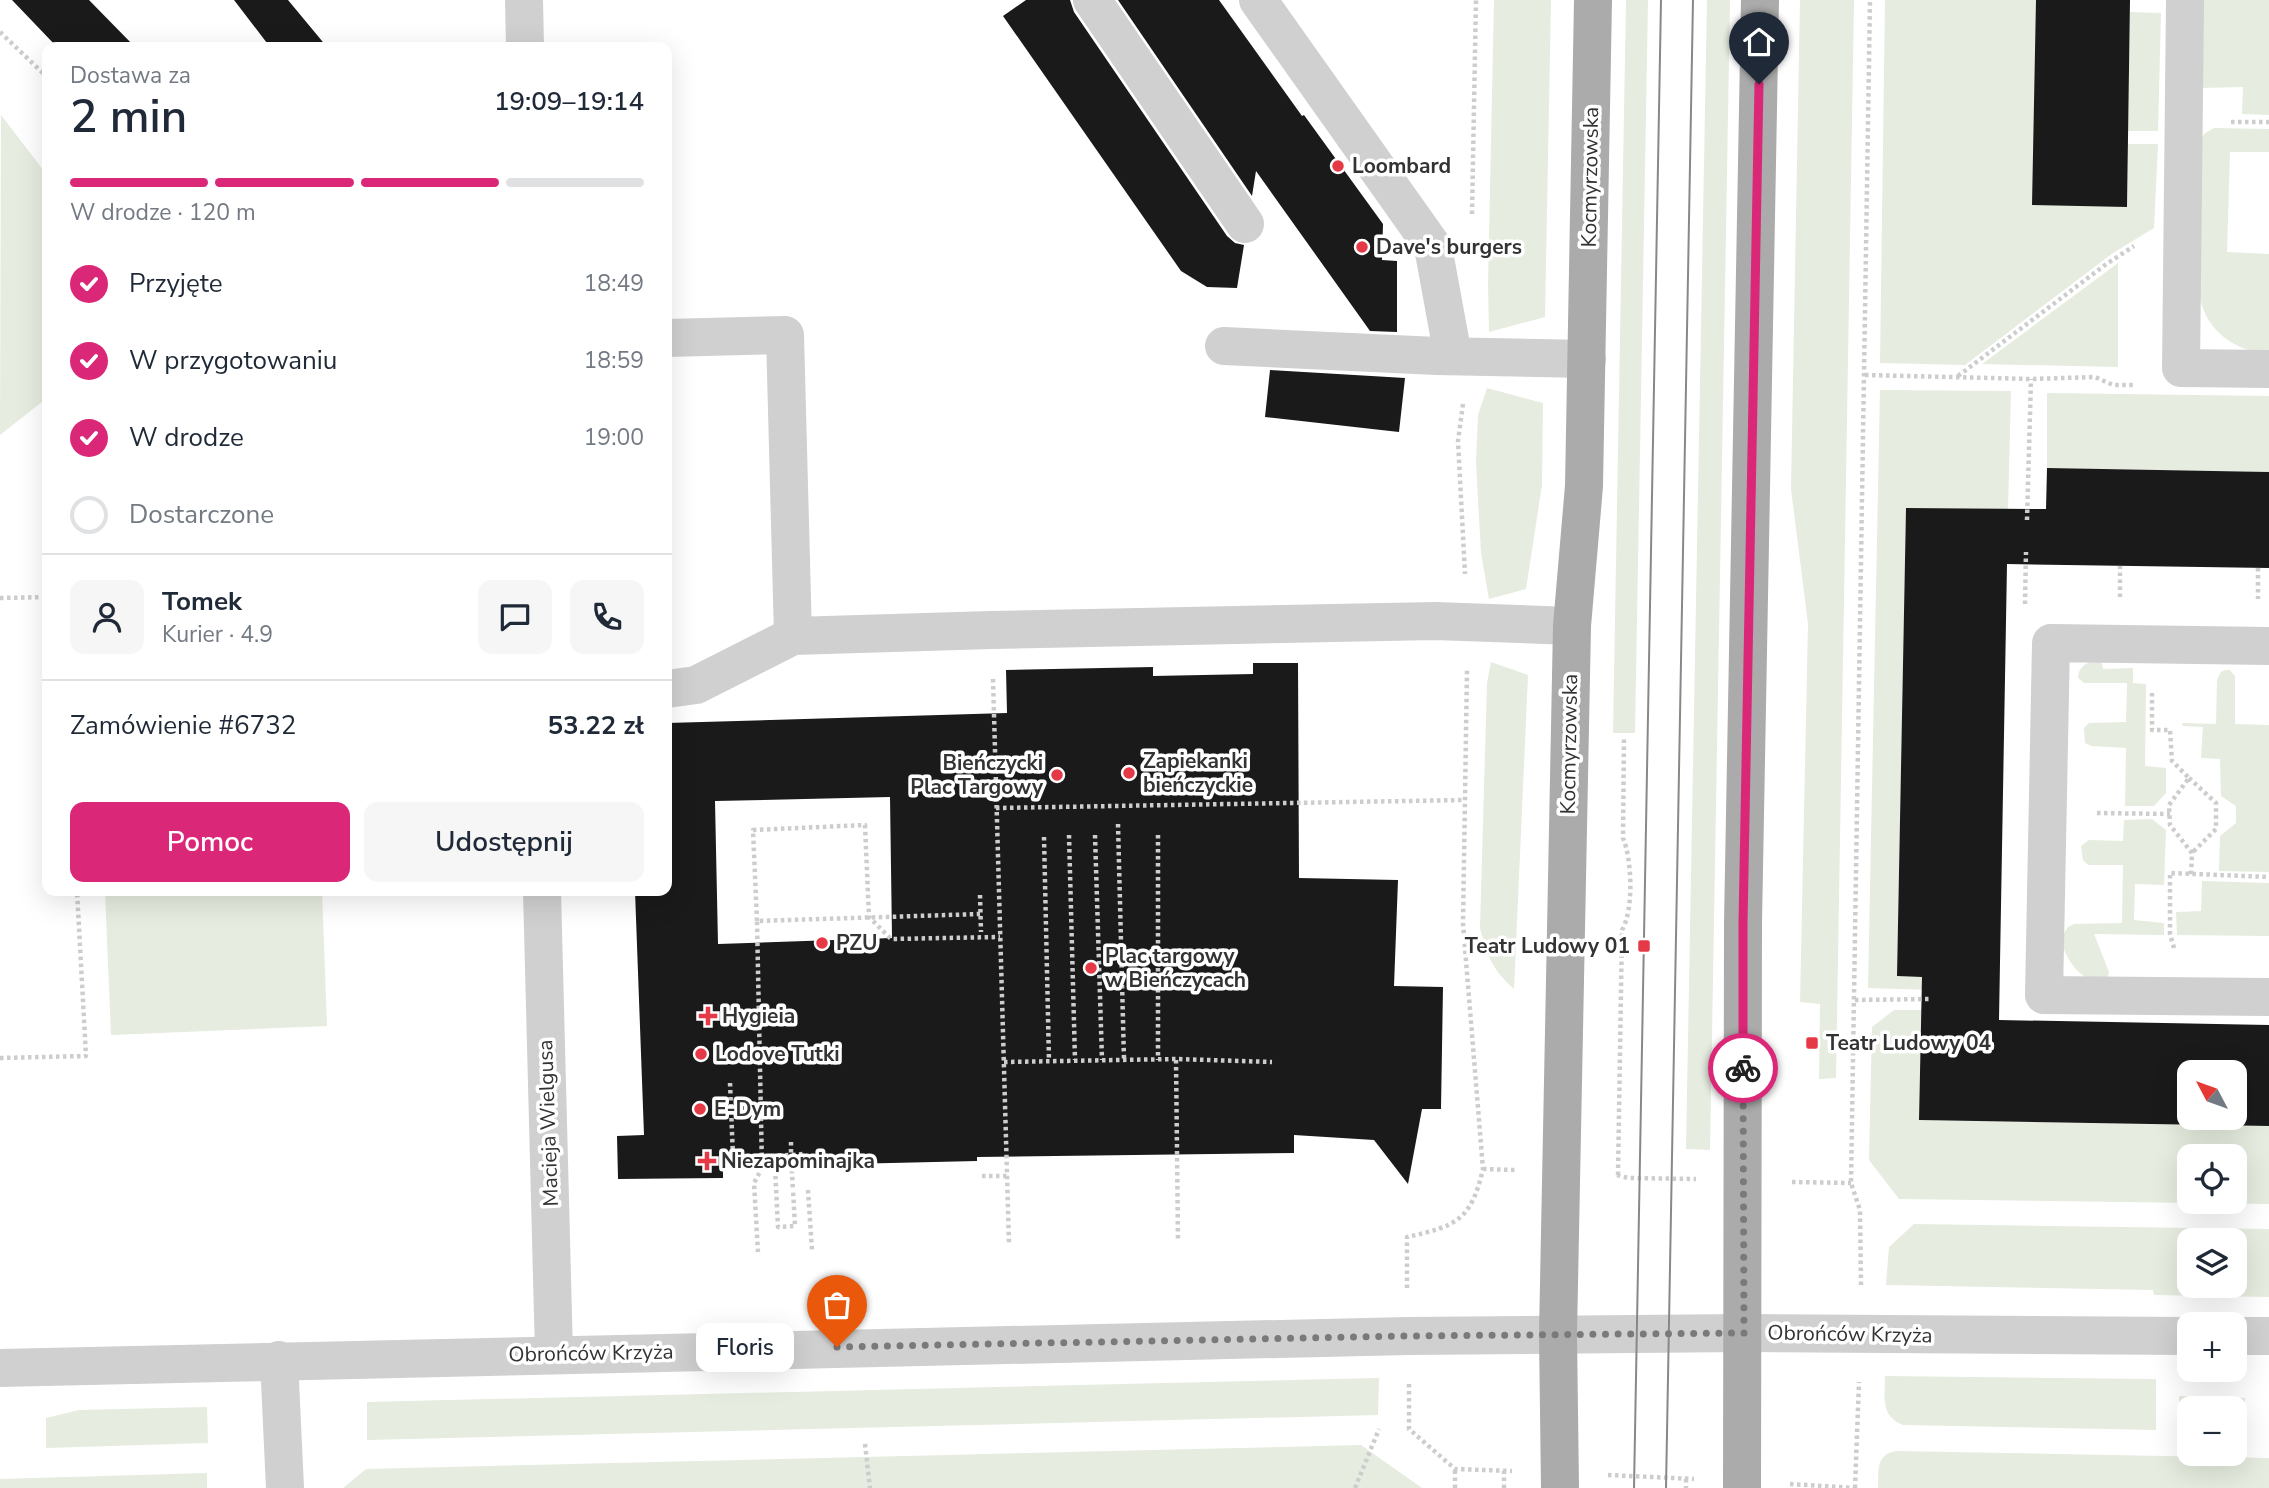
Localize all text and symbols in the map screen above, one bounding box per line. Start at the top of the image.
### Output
pin [1729,12.0,1789,84]
icon: home [1740,23,1778,61]
text: Dostawa za [70,60,191,91]
text: 19:09–19:14 [494,84,644,119]
text: 2 min [70,85,187,148]
street label: Kocmyrzowska [1575,106,1605,248]
place label: Loombard [1352,152,1451,180]
marker: Loombard [1330,158,1346,174]
text: W drodze · 120 m [70,197,256,228]
place label: Dave's burgers [1376,233,1522,261]
marker: Dave's burgers [1354,239,1370,255]
icon: check [70,265,108,303]
text: Przyjęte [129,266,223,301]
text: 18:49 [584,268,644,299]
icon: check [70,342,108,380]
text: W przygotowaniu [129,343,337,378]
text: 18:59 [584,345,644,376]
icon: check [70,419,108,457]
text: W drodze [129,420,244,455]
text: 19:00 [584,422,644,453]
text: Dostarczone [129,497,274,532]
button: person [70,580,144,654]
button: chat [478,580,552,654]
button: phone [570,580,644,654]
text: Tomek [162,584,242,619]
text: Kurier · 4.9 [162,619,273,650]
street label: Kocmyrzowska [1554,673,1584,815]
text: Zamówienie #6732 [70,708,296,743]
text: 53.22 zł [548,708,644,743]
place label: Zapiekanki bieńczyckie [1143,747,1253,799]
place label: Bieńczycki Plac Targowy [910,749,1044,801]
marker: Zapiekanki bieńczyckie [1121,765,1137,781]
marker: Bieńczycki Plac Targowy [1049,767,1065,783]
button: Pomoc [70,802,350,882]
button: Udostępnij [364,802,644,882]
place label: PZU [836,929,877,957]
place label: Teatr Ludowy 01 [1465,932,1630,960]
marker: PZU [814,935,830,951]
marker: Teatr Ludowy 01 [1636,938,1652,954]
place label: Plac targowy w Bieńczycach [1105,942,1246,994]
marker: Plac targowy w Bieńczycach [1083,960,1099,976]
place label: Hygieia [722,1002,795,1030]
marker: Hygieia [700,1008,716,1024]
place label: Teatr Ludowy 04 [1826,1029,1992,1057]
courier [1708,1033,1778,1103]
marker: Teatr Ludowy 04 [1804,1035,1820,1051]
street label: Macieja Wielgusa [531,1039,565,1207]
place label: Lodove Tutki [715,1040,840,1068]
marker: Lodove Tutki [693,1046,709,1062]
icon: bike [1724,1049,1762,1087]
north arrow [2177,1060,2247,1130]
map controls [2177,1060,2247,1466]
place label: E-Dym [714,1095,781,1123]
marker: E-Dym [692,1101,708,1117]
button: locate [2177,1144,2247,1214]
place label: Niezapominajka [721,1147,875,1175]
marker: Niezapominajka [699,1153,715,1169]
button: layers [2177,1228,2247,1298]
pin [807,1275,867,1347]
icon: bag [818,1286,856,1324]
button: + [2177,1312,2247,1382]
street label: Obrońców Krzyża [1767,1319,1933,1349]
callout: Floris [697,1322,795,1372]
text: Floris [716,1332,774,1363]
street label: Obrońców Krzyża [508,1338,674,1368]
button: − [2177,1396,2247,1466]

